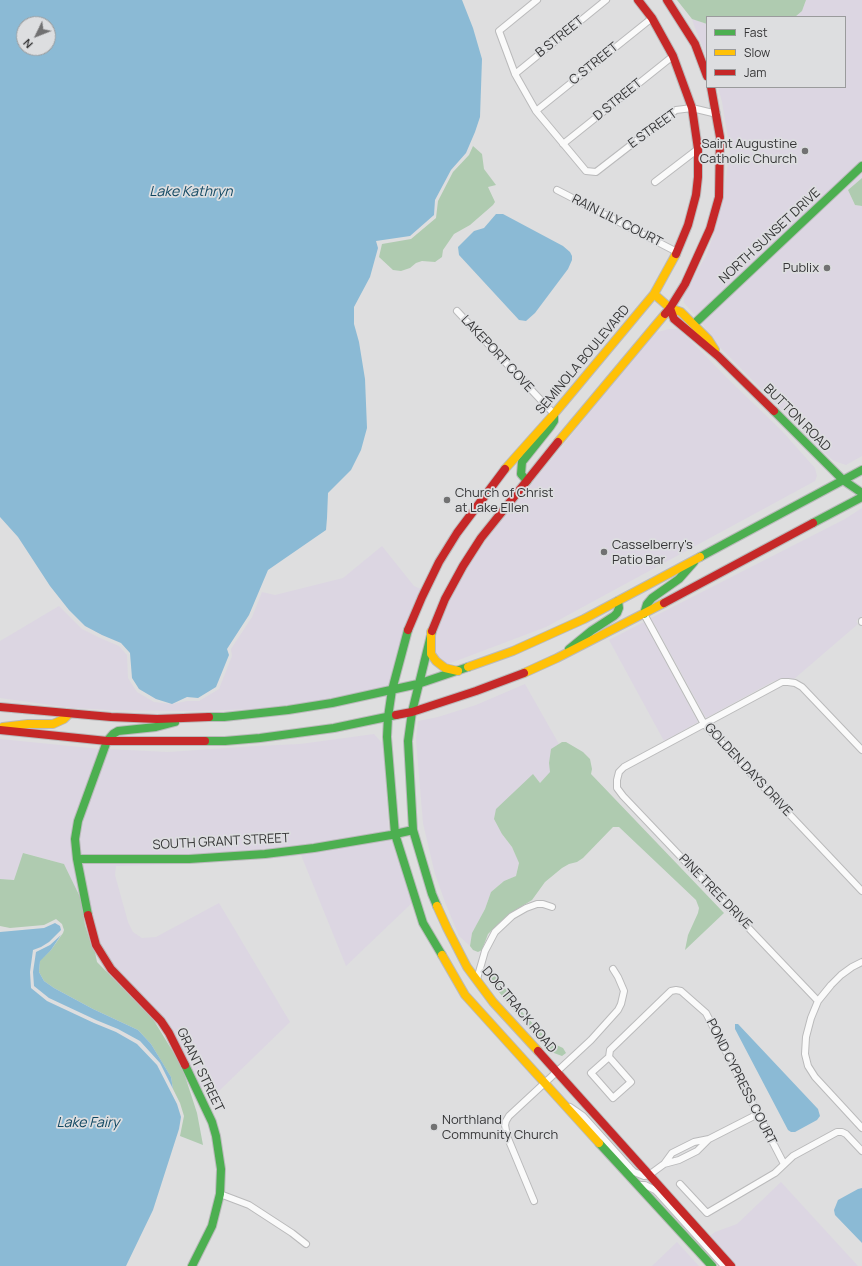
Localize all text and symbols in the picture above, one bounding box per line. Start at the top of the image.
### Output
street label: B STREET [533,13,587,61]
north arrow [16,16,56,56]
legend [706,16,846,88]
text: Fast [744,24,768,41]
text: N [19,36,36,52]
street label: C STREET [566,40,622,88]
text: Slow [744,44,770,61]
text: Jam [744,64,766,81]
street label: D STREET [591,76,645,124]
street label: E STREET [626,106,680,152]
place label: Saint Augustine Catholic Church [700,136,797,167]
marker: Saint Augustine Catholic Church [800,146,810,156]
water label: Lake Kathryn [149,184,233,200]
street label: NORTH SUNSET DRIVE [716,185,824,287]
street label: RAIN LILY COURT [569,191,665,251]
place label: Publix [783,260,819,276]
marker: Publix [822,263,832,273]
street label: SEMINOLA BOULEVARD [533,302,633,418]
street label: LAKEPORT COVE [457,312,537,396]
street label: BUTTON ROAD [760,381,834,455]
place label: Church of Christ at Lake Ellen [455,485,553,516]
marker: Church of Christ at Lake Ellen [442,495,452,505]
place label: Casselberry's Patio Bar [612,537,693,568]
marker: Casselberry's Patio Bar [599,547,609,557]
street label: GOLDEN DAYS DRIVE [701,720,795,820]
street label: SOUTH GRANT STREET [152,831,290,853]
street label: PINE TREE DRIVE [675,851,755,933]
street label: DOG TRACK ROAD [478,964,560,1056]
street label: POND CYPRESS COURT [702,1016,780,1148]
street label: GRANT STREET [173,1026,227,1114]
place label: Northland Community Church [442,1112,558,1143]
water label: Lake Fairy [57,1115,119,1131]
marker: Northland Community Church [429,1122,439,1132]

